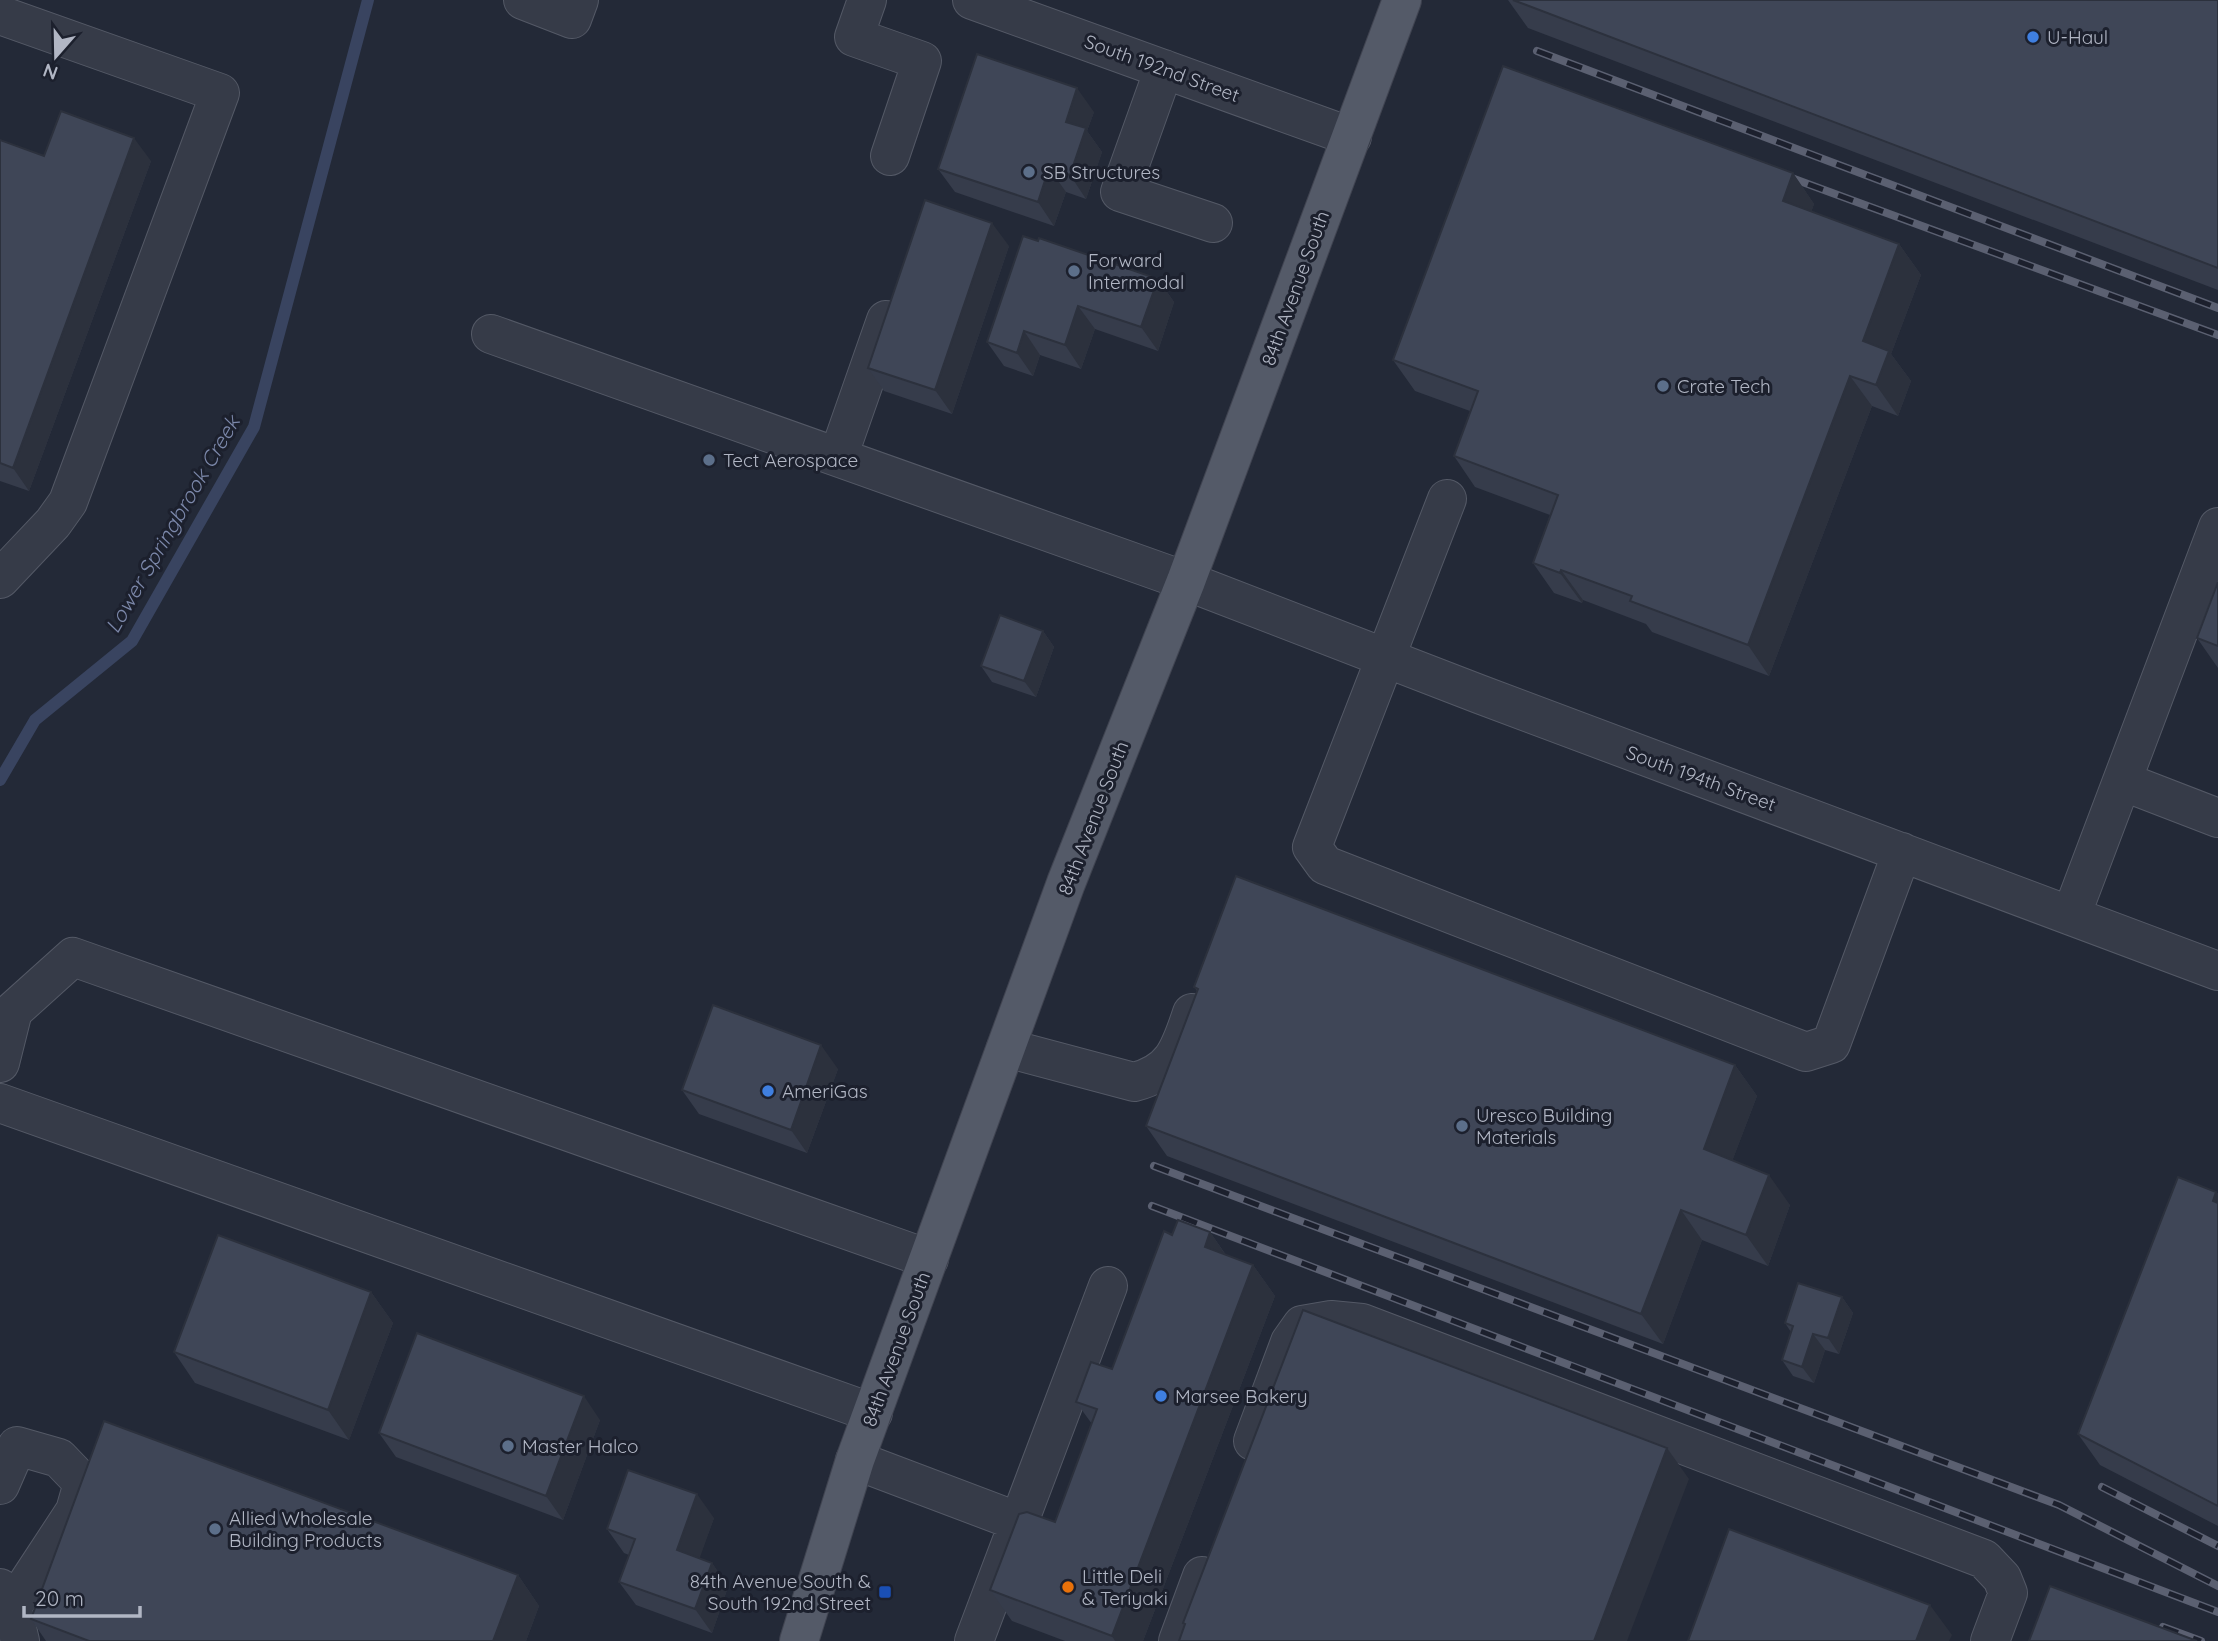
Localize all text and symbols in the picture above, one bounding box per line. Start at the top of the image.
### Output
north arrow [21,21,91,91]
place label: U-Haul [2047,25,2108,49]
street label: South 192nd Street [1081,29,1243,107]
marker: U-Haul [2025,29,2041,45]
text: N [40,58,61,86]
place label: SB Structures [1043,160,1160,184]
marker: SB Structures [1021,164,1037,180]
street label: 84th Avenue South [1256,207,1334,369]
place label: Forward Intermodal [1088,248,1184,294]
marker: Forward Intermodal [1066,263,1082,279]
place label: Crate Tech [1677,374,1771,398]
marker: Crate Tech [1655,378,1671,394]
water label: Lower Springbrook Creek [99,409,246,637]
place label: Tect Aerospace [723,448,858,472]
marker: Tect Aerospace [701,452,717,468]
street label: 84th Avenue South [1053,738,1133,898]
street label: South 194th Street [1623,740,1779,816]
place label: AmeriGas [782,1079,868,1103]
marker: AmeriGas [760,1083,776,1099]
place label: Uresco Building Materials [1476,1103,1612,1149]
marker: Uresco Building Materials [1454,1118,1470,1134]
street label: 84th Avenue South [857,1268,935,1430]
place label: Marsee Bakery [1175,1384,1308,1408]
marker: Marsee Bakery [1153,1388,1169,1404]
place label: Master Halco [522,1434,638,1458]
marker: Master Halco [500,1438,516,1454]
place label: Allied Wholesale Building Products [229,1506,382,1552]
marker: Allied Wholesale Building Products [207,1521,223,1537]
place label: Little Deli & Teriyaki [1082,1564,1168,1610]
place label: 84th Avenue South & South 192nd Street [690,1569,871,1615]
scale bar [24,1574,140,1618]
marker: Little Deli & Teriyaki [1060,1579,1076,1595]
marker: 84th Avenue South & South 192nd Street [877,1584,893,1600]
text: 20 m [35,1585,84,1611]

